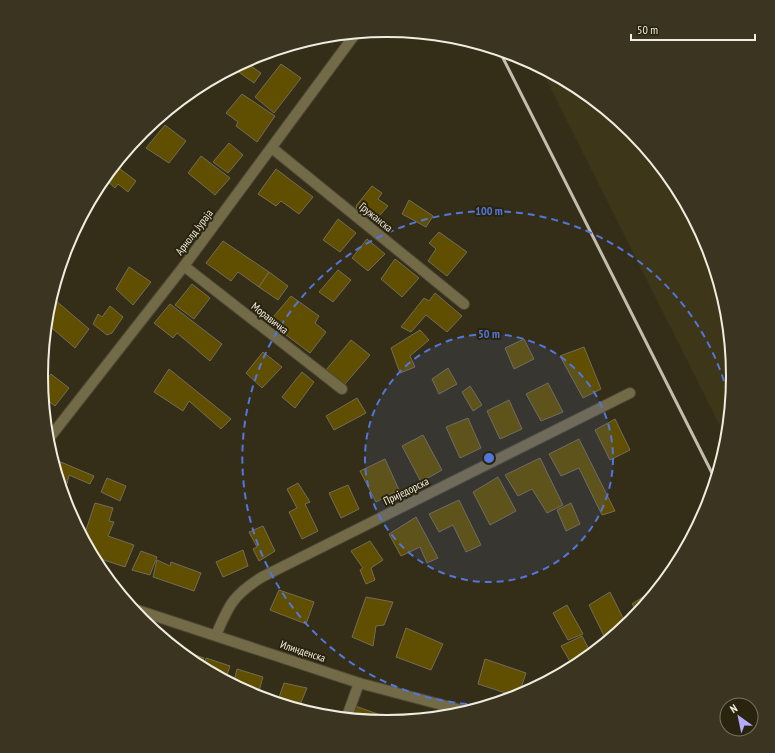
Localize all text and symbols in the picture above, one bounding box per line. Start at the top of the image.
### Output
scale bar [631,16,755,42]
text: 50 m [637,22,658,37]
street label: Гружанска [356,199,396,235]
text: 100 m [475,203,503,218]
street label: Арнолд Јураја [172,206,216,258]
street label: Моравичка [249,299,291,337]
text: 50 m [478,326,500,341]
centre of rings [482,451,496,465]
street label: Приједорска [381,474,431,508]
street label: Илинденска [279,637,327,665]
north arrow [719,697,759,737]
text: N [727,701,740,716]

